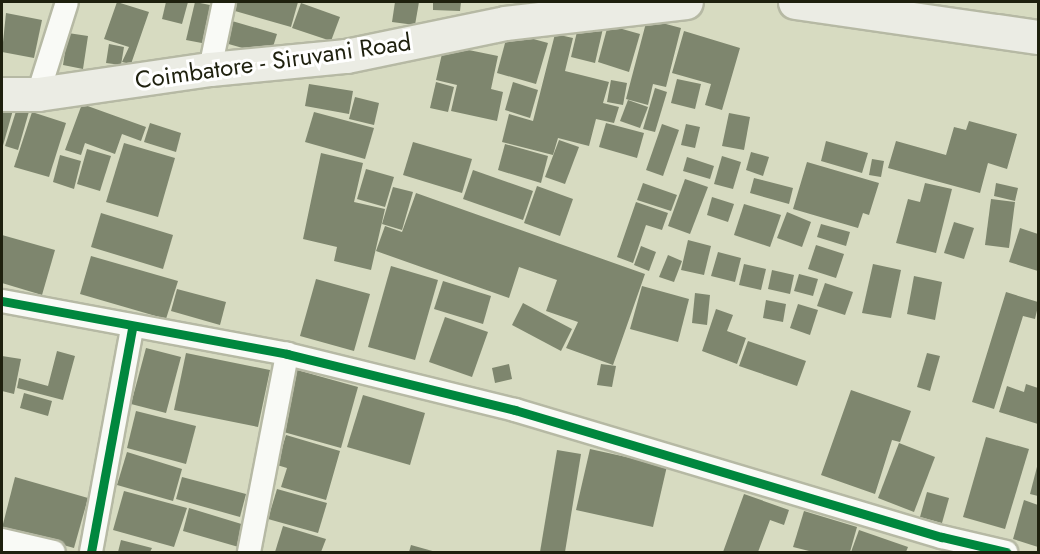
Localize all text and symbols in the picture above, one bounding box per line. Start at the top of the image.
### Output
street label: Coimbatore - Siruvani Road [133,27,413,95]

